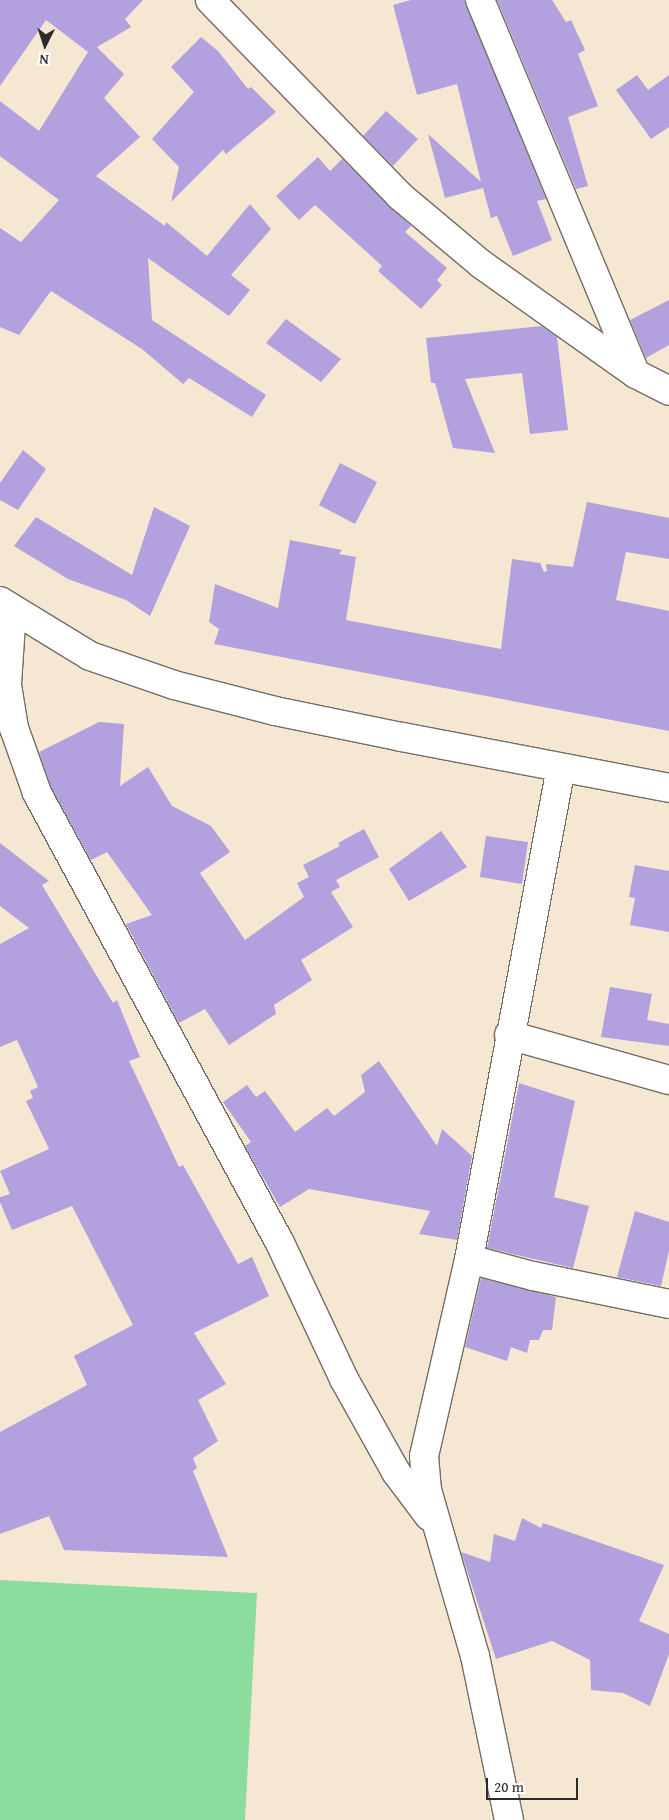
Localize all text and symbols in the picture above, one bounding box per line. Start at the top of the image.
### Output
north arrow [20,20,70,70]
text: N [39,50,49,70]
scale bar [489,1768,582,1800]
text: 20 m [494,1776,524,1797]

